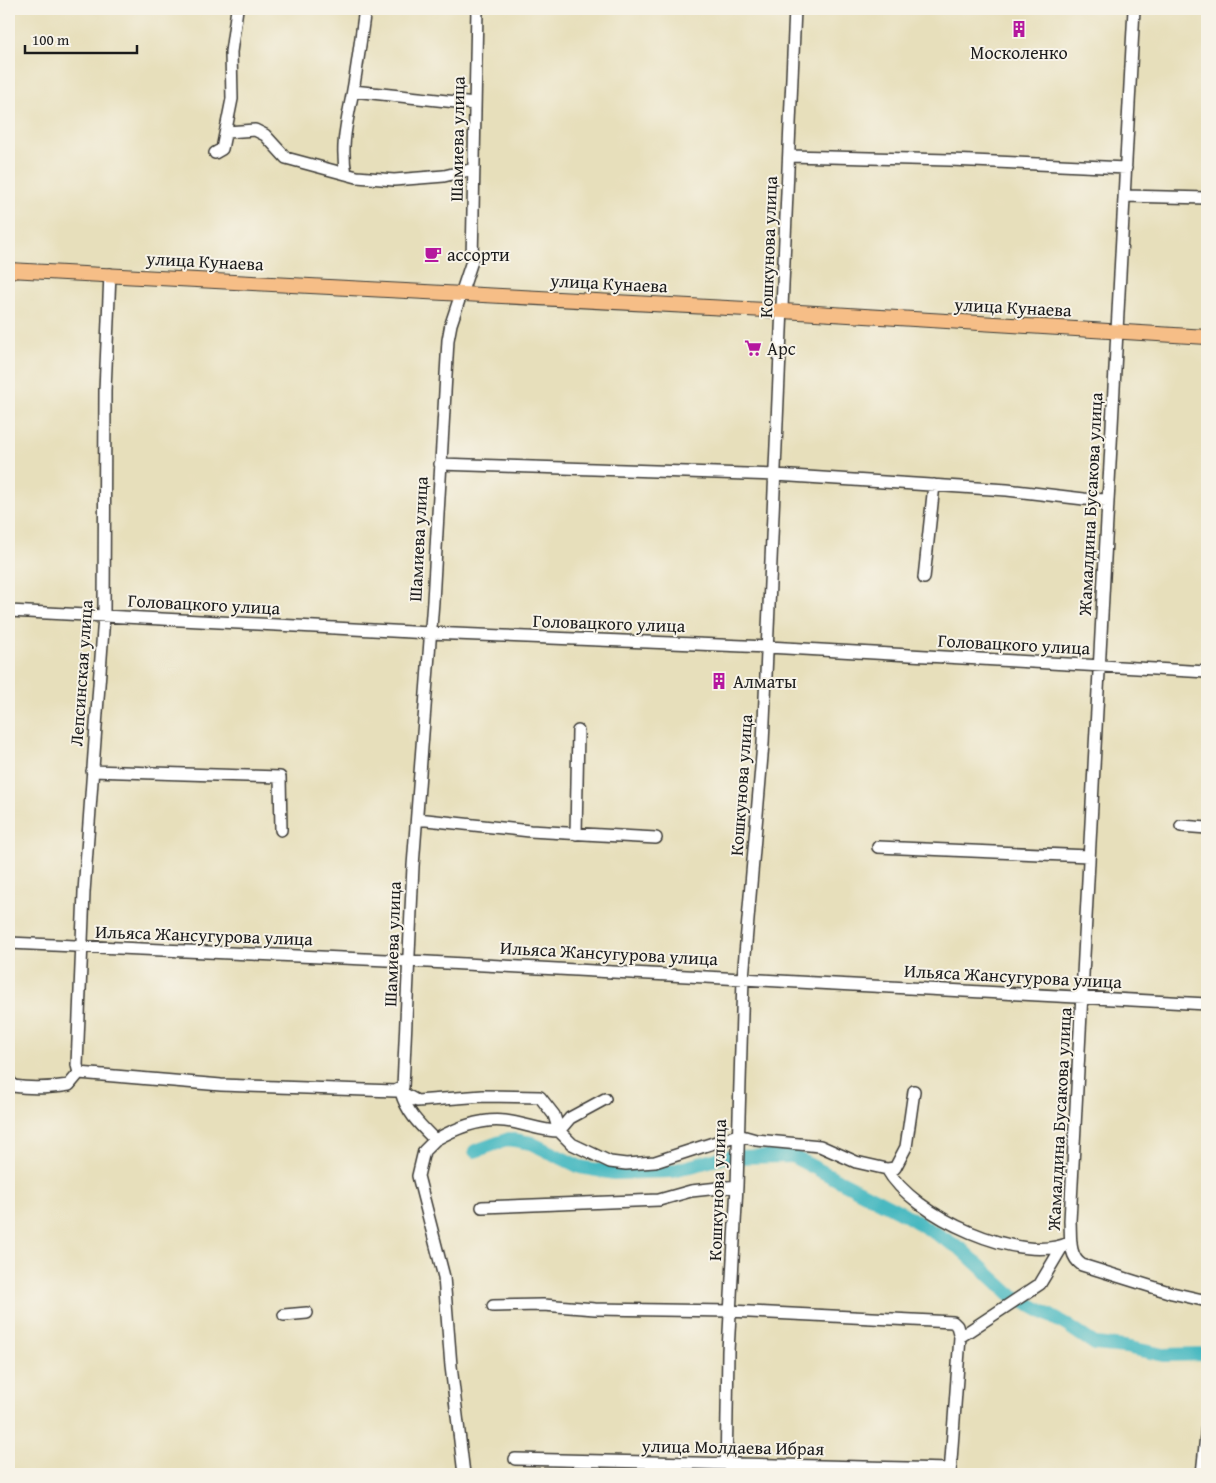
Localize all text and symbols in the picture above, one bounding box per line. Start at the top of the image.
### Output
building icon: Москоленко [1009,19,1029,39]
scale bar [25,22,138,54]
text: 100 m [32,29,70,50]
place label: Москоленко [970,39,1068,66]
street label: Шамиева улица [442,76,472,202]
street label: Кошкунова улица [752,175,784,318]
place label: ассорти [447,241,510,268]
street label: улица Кунаева [145,244,265,278]
cafe icon: ассорти [423,244,443,264]
street label: улица Кунаева [549,266,669,300]
street label: улица Кунаева [953,290,1073,324]
place label: Арс [767,335,796,362]
supermarket icon: Арс [743,338,763,358]
street label: Жамалдина Бусакова улица [1071,391,1109,617]
street label: Шамиева улица [401,475,435,602]
street label: Головацкого улица [127,587,281,621]
street label: Лепсинская улица [62,598,100,747]
street label: Головацкого улица [532,607,686,639]
street label: Головацкого улица [937,627,1091,661]
place label: Алматы [733,668,797,695]
building icon: Алматы [709,671,729,691]
street label: Кошкунова улица [723,713,759,857]
street label: Шамиева улица [376,880,408,1007]
street label: Ильяса Жансугурова улица [95,918,314,952]
street label: Ильяса Жансугурова улица [500,934,719,972]
street label: Ильяса Жансугурова улица [904,957,1123,995]
street label: Жамалдина Бусакова улица [1040,1006,1078,1232]
street label: Кошкунова улица [701,1118,733,1261]
street label: улица Молдаева Ибрая [640,1432,825,1462]

